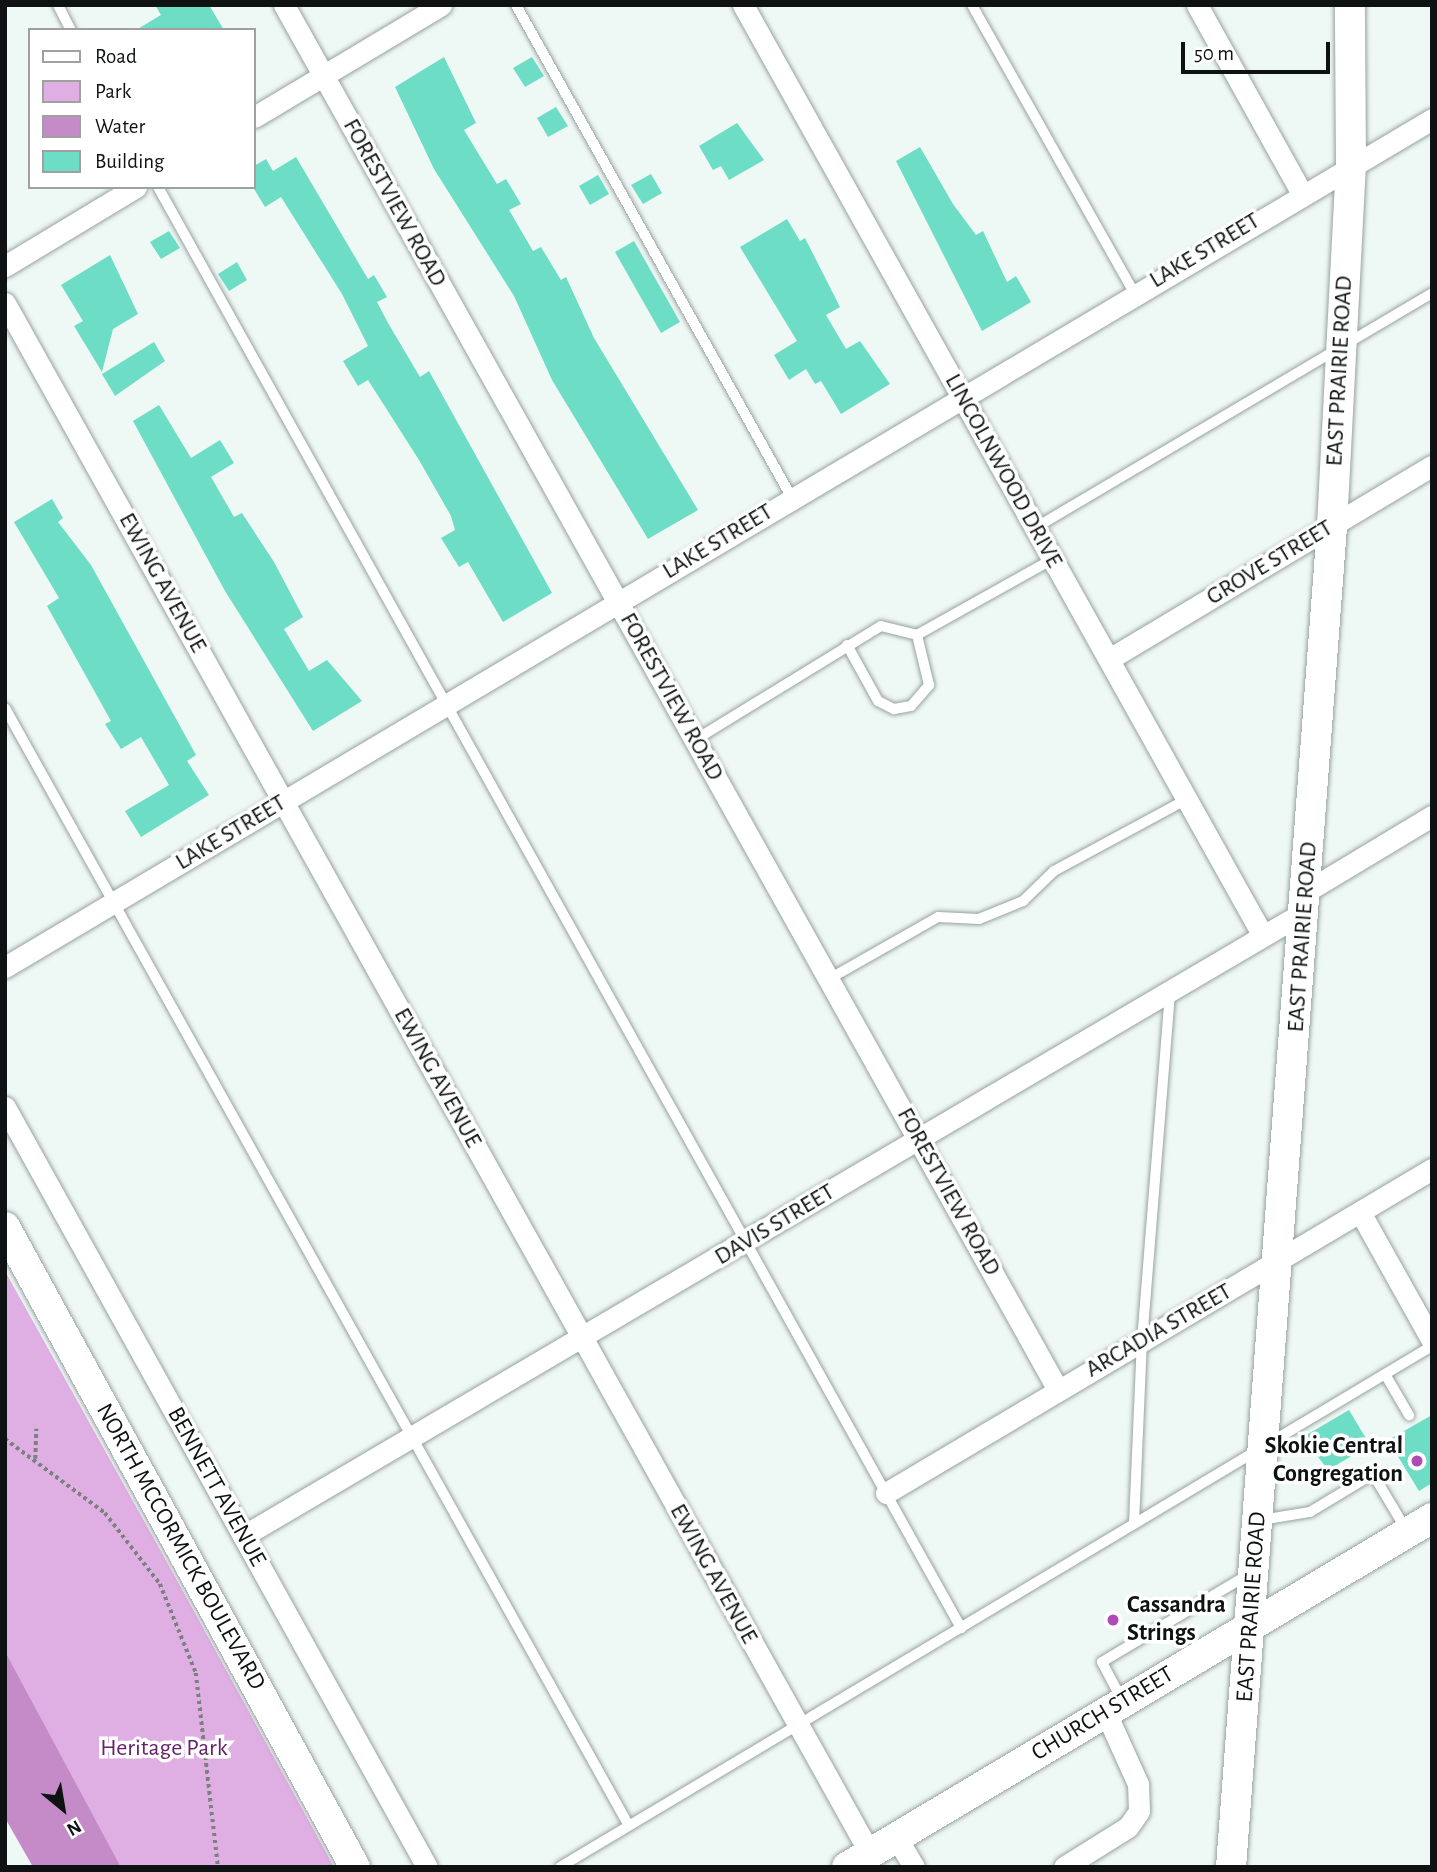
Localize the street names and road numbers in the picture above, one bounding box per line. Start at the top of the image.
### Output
street label: FORESTVIEW ROAD [336,114,452,292]
street label: LAKE STREET [1145,207,1265,295]
street label: EAST PRAIRIE ROAD [1321,275,1359,467]
street label: LINCOLNWOOD DRIVE [938,369,1068,573]
street label: LAKE STREET [658,498,778,586]
street label: EWING AVENUE [112,508,212,658]
street label: GROVE STREET [1202,514,1338,612]
street label: FORESTVIEW ROAD [613,608,729,786]
street label: LAKE STREET [171,789,291,877]
street label: EAST PRAIRIE ROAD [1282,841,1324,1033]
street label: EWING AVENUE [387,1003,487,1153]
street label: FORESTVIEW ROAD [890,1103,1006,1281]
street label: DAVIS STREET [710,1178,840,1272]
street label: ARCADIA STREET [1081,1278,1237,1384]
street label: NORTH MCCORMICK BOULEVARD [89,1399,271,1695]
street label: BENNETT AVENUE [160,1402,272,1572]
street label: EWING AVENUE [663,1499,763,1649]
street label: EAST PRAIRIE ROAD [1231,1511,1273,1703]
street label: CHURCH STREET [1027,1660,1179,1768]

